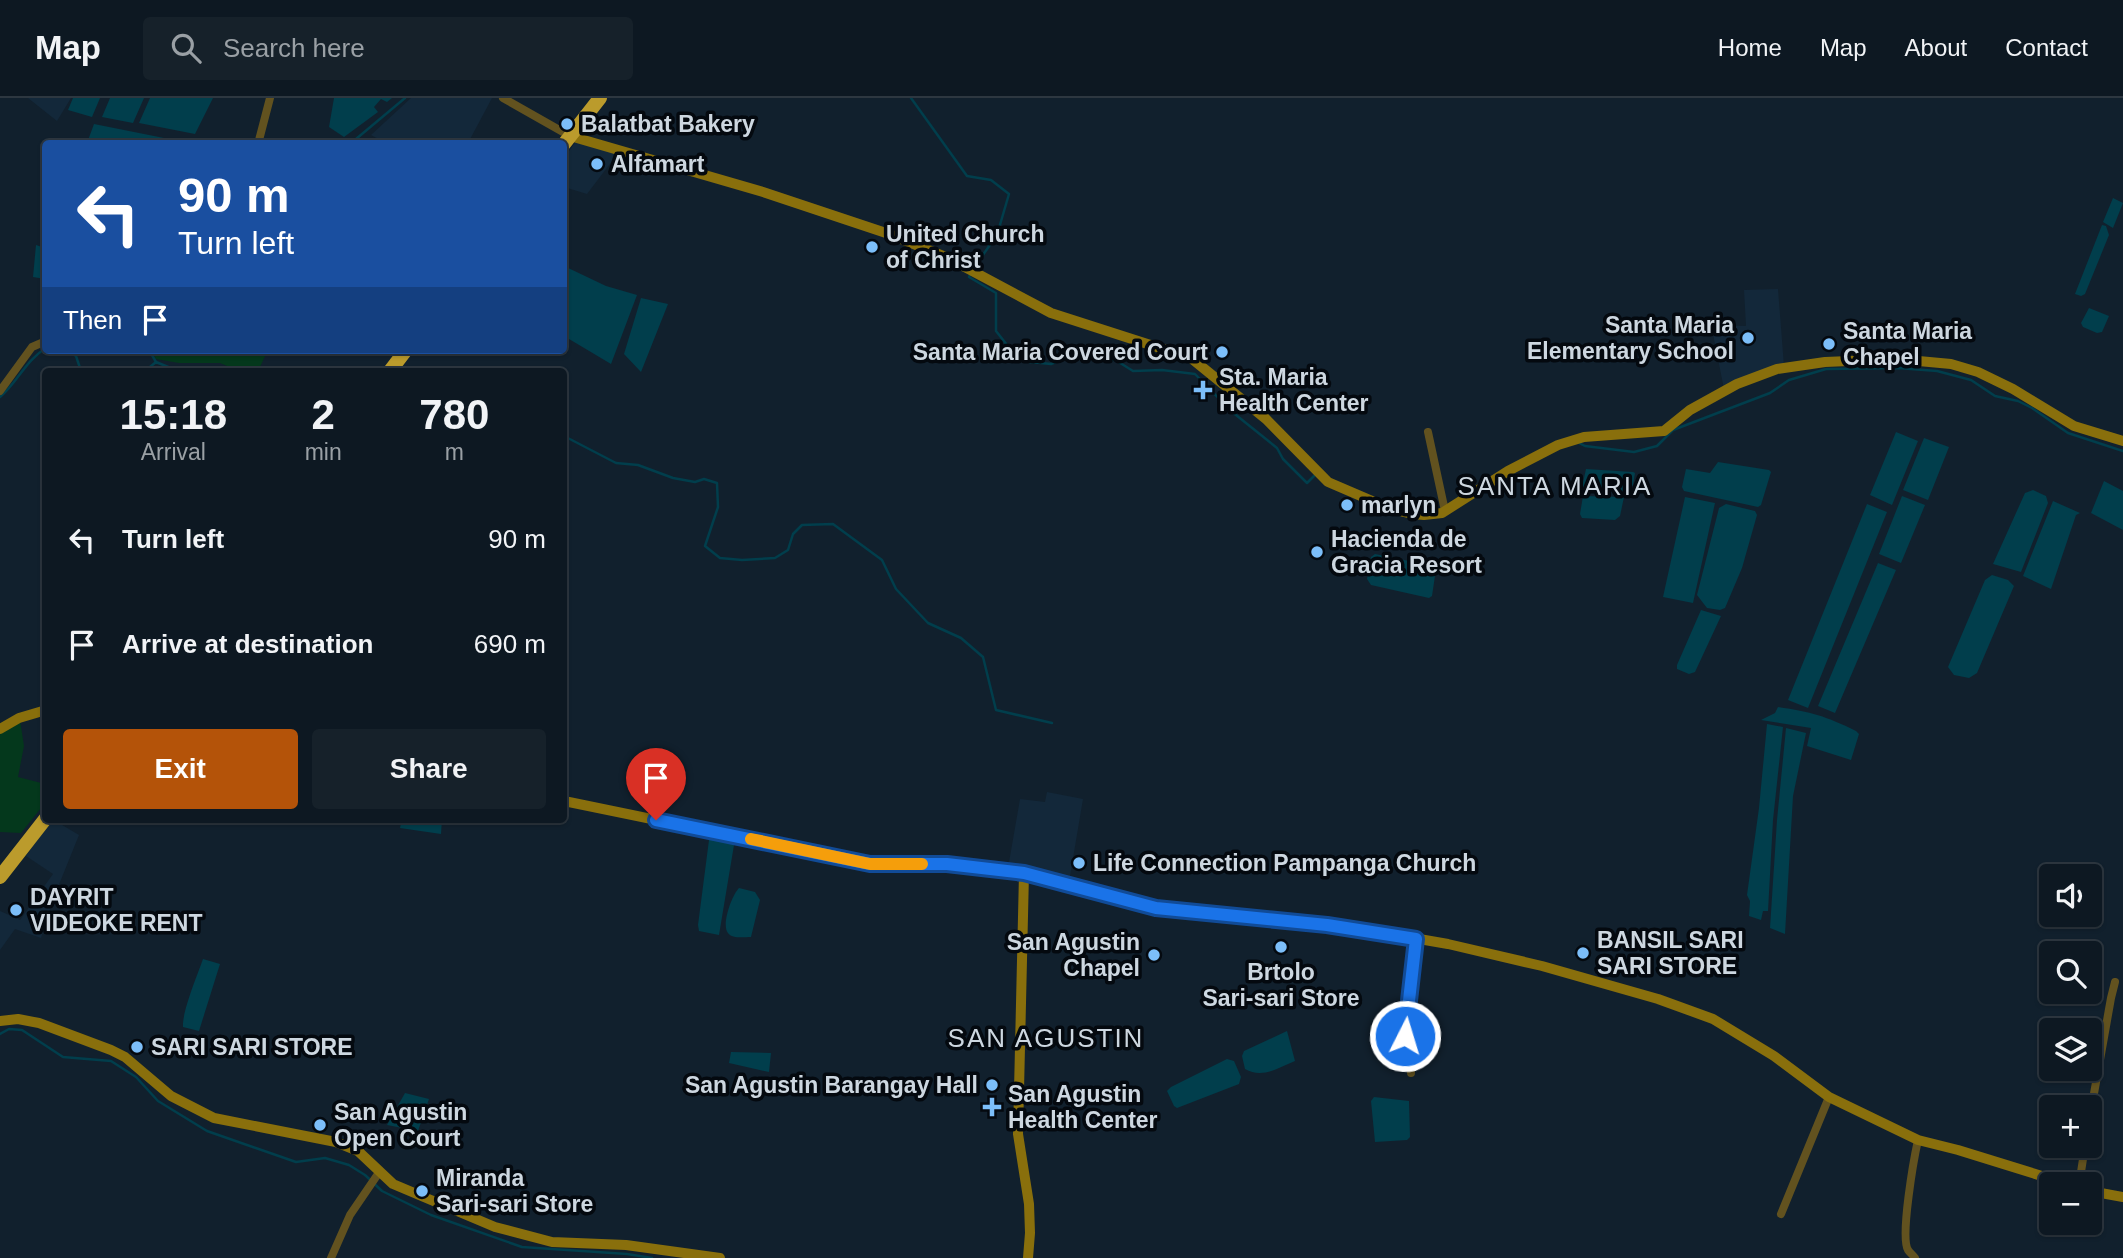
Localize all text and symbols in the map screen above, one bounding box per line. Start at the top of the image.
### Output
search box [143,17,633,80]
text: Map [35,29,101,66]
icon: search [167,29,205,67]
text: Search here [223,33,365,63]
text: Home [1718,34,1782,61]
text: Map [1820,34,1867,61]
text: About [1905,34,1967,61]
text: Contact [2005,34,2088,61]
place label: Balatbat Bakery [581,111,755,137]
marker: Balatbat Bakery [559,116,575,132]
place label: Alfamart [611,151,705,177]
marker: Alfamart [589,156,605,172]
icon: left [63,168,154,259]
text: 90 m [178,168,290,222]
place label: United Church of Christ [886,221,1044,273]
text: Turn left [178,225,294,261]
marker: United Church of Christ [864,239,880,255]
icon: arrive [136,301,174,339]
text: Then [63,305,122,335]
place label: Santa Maria Elementary School [1527,312,1734,364]
place label: Santa Maria Chapel [1843,318,1972,370]
marker: Santa Maria Elementary School [1740,330,1756,346]
marker: Santa Maria Chapel [1821,336,1837,352]
place label: Santa Maria Covered Court [913,339,1208,365]
marker: Santa Maria Covered Court [1214,344,1230,360]
place label: Sta. Maria Health Center [1219,364,1369,416]
marker: Sta. Maria Health Center [1193,380,1213,400]
text: 15:18 [120,391,227,438]
text: 2 [311,391,335,438]
text: 780 [419,391,489,438]
text: Arrival [141,439,206,465]
text: min [305,439,342,465]
text: m [445,439,464,465]
district label: SANTA MARIA [1458,471,1652,501]
place label: marlyn [1361,492,1436,518]
marker: marlyn [1339,497,1355,513]
icon: left [63,521,101,559]
text: Turn left [122,524,224,554]
text: 90 m [488,524,546,554]
place label: Hacienda de Gracia Resort [1331,526,1482,578]
marker: Hacienda de Gracia Resort [1309,544,1325,560]
icon: arrive [63,626,101,664]
text: Arrive at destination [122,629,373,659]
text: 690 m [474,629,546,659]
button: Exit [63,729,298,809]
button: Share [312,729,546,809]
pin [626,748,686,820]
icon: arrive [637,759,675,797]
place label: Life Connection Pampanga Church [1093,850,1476,876]
marker: Life Connection Pampanga Church [1071,855,1087,871]
map controls [2039,864,2102,1235]
button: sound [2039,864,2102,927]
place label: DAYRIT VIDEOKE RENT [30,884,203,936]
marker: DAYRIT VIDEOKE RENT [8,902,24,918]
place label: BANSIL SARI SARI STORE [1597,927,1744,979]
place label: San Agustin Chapel [1007,929,1140,981]
marker: Brtolo Sari-sari Store [1273,939,1289,955]
button: search [2039,941,2102,1004]
marker: BANSIL SARI SARI STORE [1575,945,1591,961]
marker: San Agustin Chapel [1146,947,1162,963]
place label: Brtolo Sari-sari Store [1202,959,1360,1011]
position arrow [1368,999,1442,1073]
button: layers [2039,1018,2102,1081]
district label: SAN AGUSTIN [948,1023,1144,1053]
place label: SARI SARI STORE [151,1034,353,1060]
marker: SARI SARI STORE [129,1039,145,1055]
place label: San Agustin Barangay Hall [685,1072,978,1098]
marker: San Agustin Barangay Hall [984,1077,1000,1093]
place label: San Agustin Health Center [1008,1081,1158,1133]
button: + [2039,1095,2102,1158]
marker: San Agustin Health Center [982,1097,1002,1117]
place label: San Agustin Open Court [334,1099,467,1151]
marker: San Agustin Open Court [312,1117,328,1133]
place label: Miranda Sari-sari Store [436,1165,593,1217]
button: − [2039,1172,2102,1235]
marker: Miranda Sari-sari Store [414,1183,430,1199]

